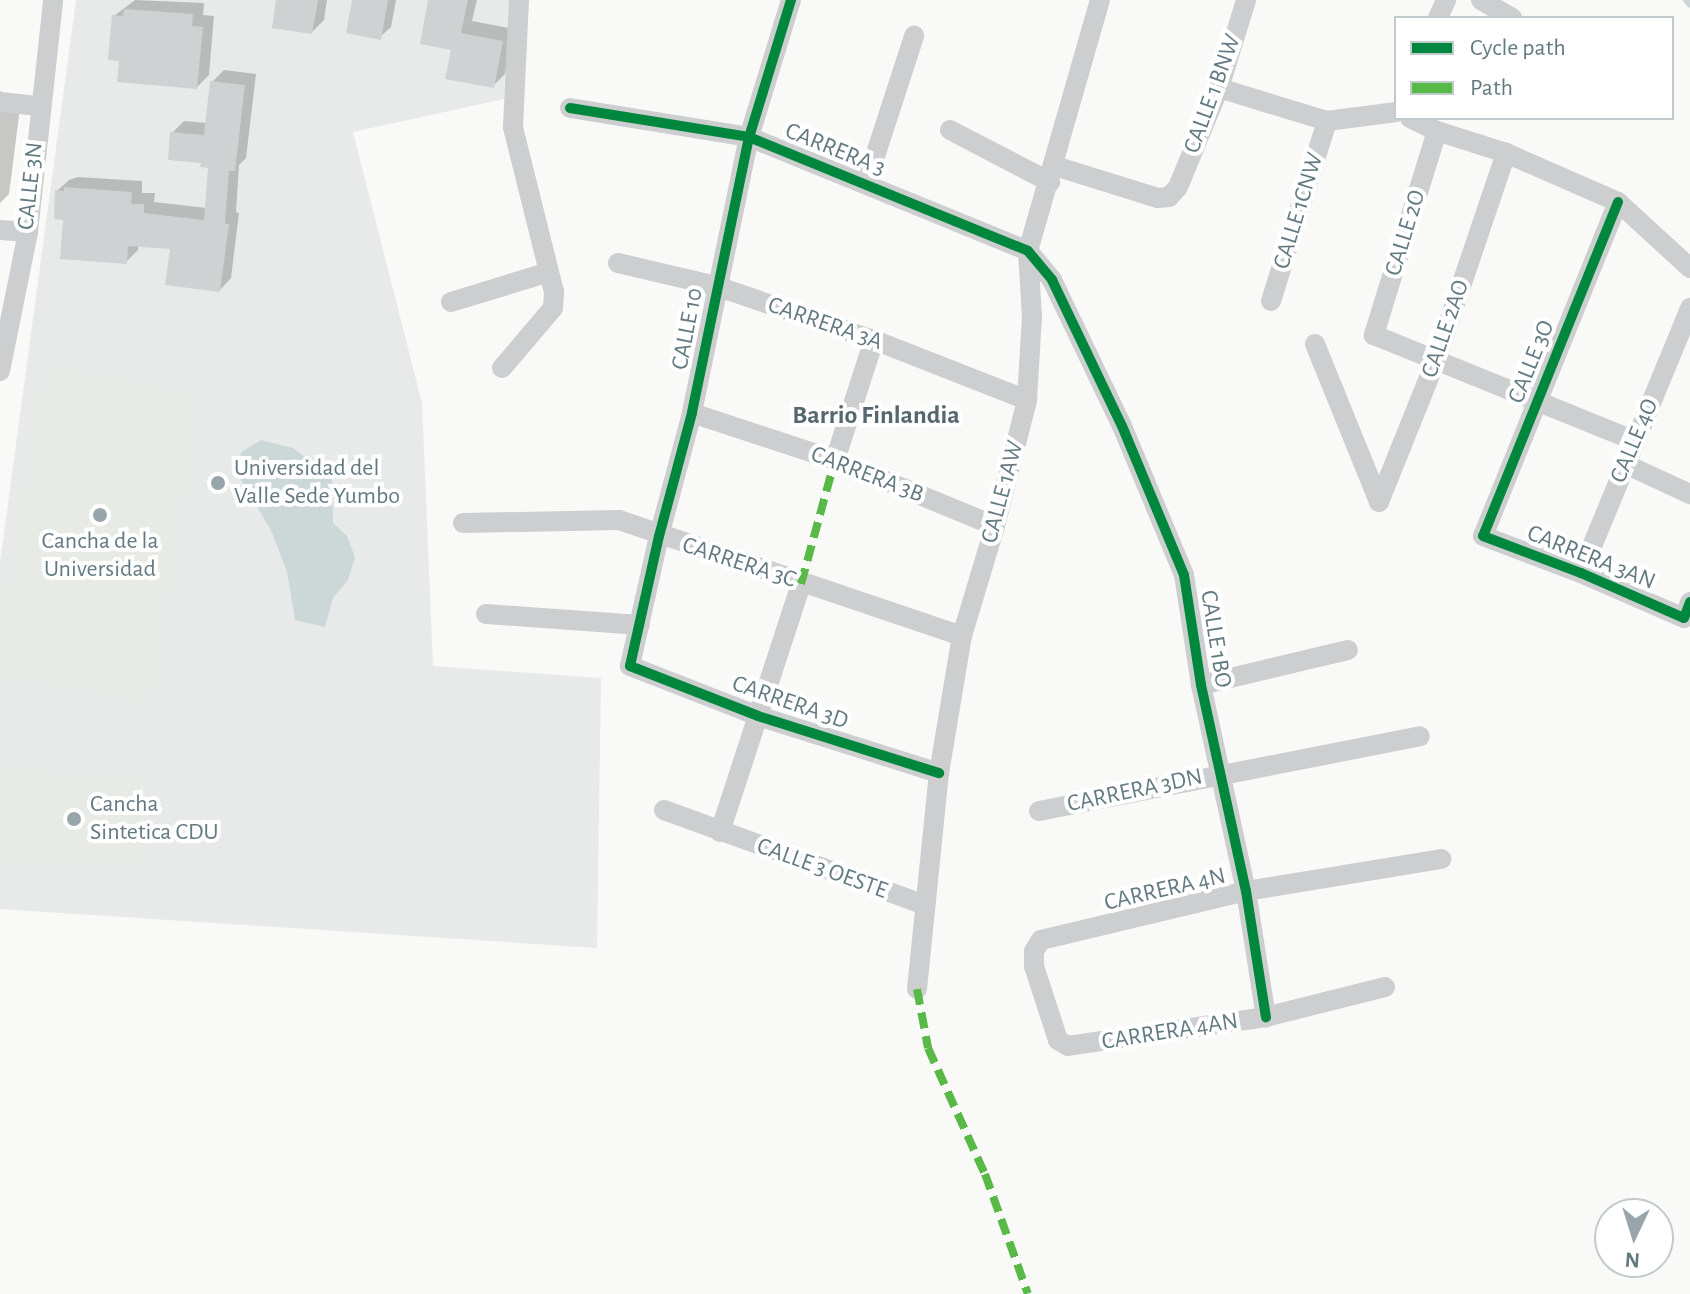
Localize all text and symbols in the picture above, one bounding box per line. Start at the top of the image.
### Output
legend [1394,16,1674,120]
street label: CALLE 1 BNW [1178,31,1248,157]
text: Cycle path [1470,36,1566,60]
text: Path [1470,76,1513,100]
street label: CARRERA 3 [781,117,889,183]
street label: CALLE 3N [12,141,50,231]
street label: CALLE 1CNW [1268,149,1330,273]
street label: CALLE 2O [1379,187,1433,279]
street label: CALLE 2AO [1416,276,1476,382]
street label: CALLE 10 [666,286,710,372]
street label: CARRERA 3A [764,291,886,357]
street label: CALLE 3O [1502,316,1562,408]
street label: CALLE 4O [1604,395,1666,487]
district label: Barrio Finlandia [792,400,960,432]
street label: CALLE 1AW [976,438,1030,546]
street label: CARRERA 3B [807,440,927,510]
place label: Universidad del Valle Sede Yumbo [234,455,400,511]
marker: Universidad del Valle Sede Yumbo [209,474,227,492]
marker: Cancha de la Universidad [91,506,109,524]
street label: CARRERA 3AN [1523,519,1659,597]
place label: Cancha de la Universidad [42,528,158,584]
street label: CARRERA 3C [678,531,800,595]
street label: CALLE 1BO [1193,588,1237,690]
street label: CARRERA 3D [728,670,852,736]
street label: CARRERA 3DN [1065,763,1205,819]
place label: Cancha Sintetica CDU [90,791,218,847]
marker: Cancha Sintetica CDU [65,810,83,828]
street label: CALLE 3 OESTE [753,832,891,906]
street label: CARRERA 4N [1102,862,1228,918]
street label: CARRERA 4AN [1100,1007,1240,1057]
north arrow [1594,1198,1674,1278]
text: N [1624,1248,1641,1271]

